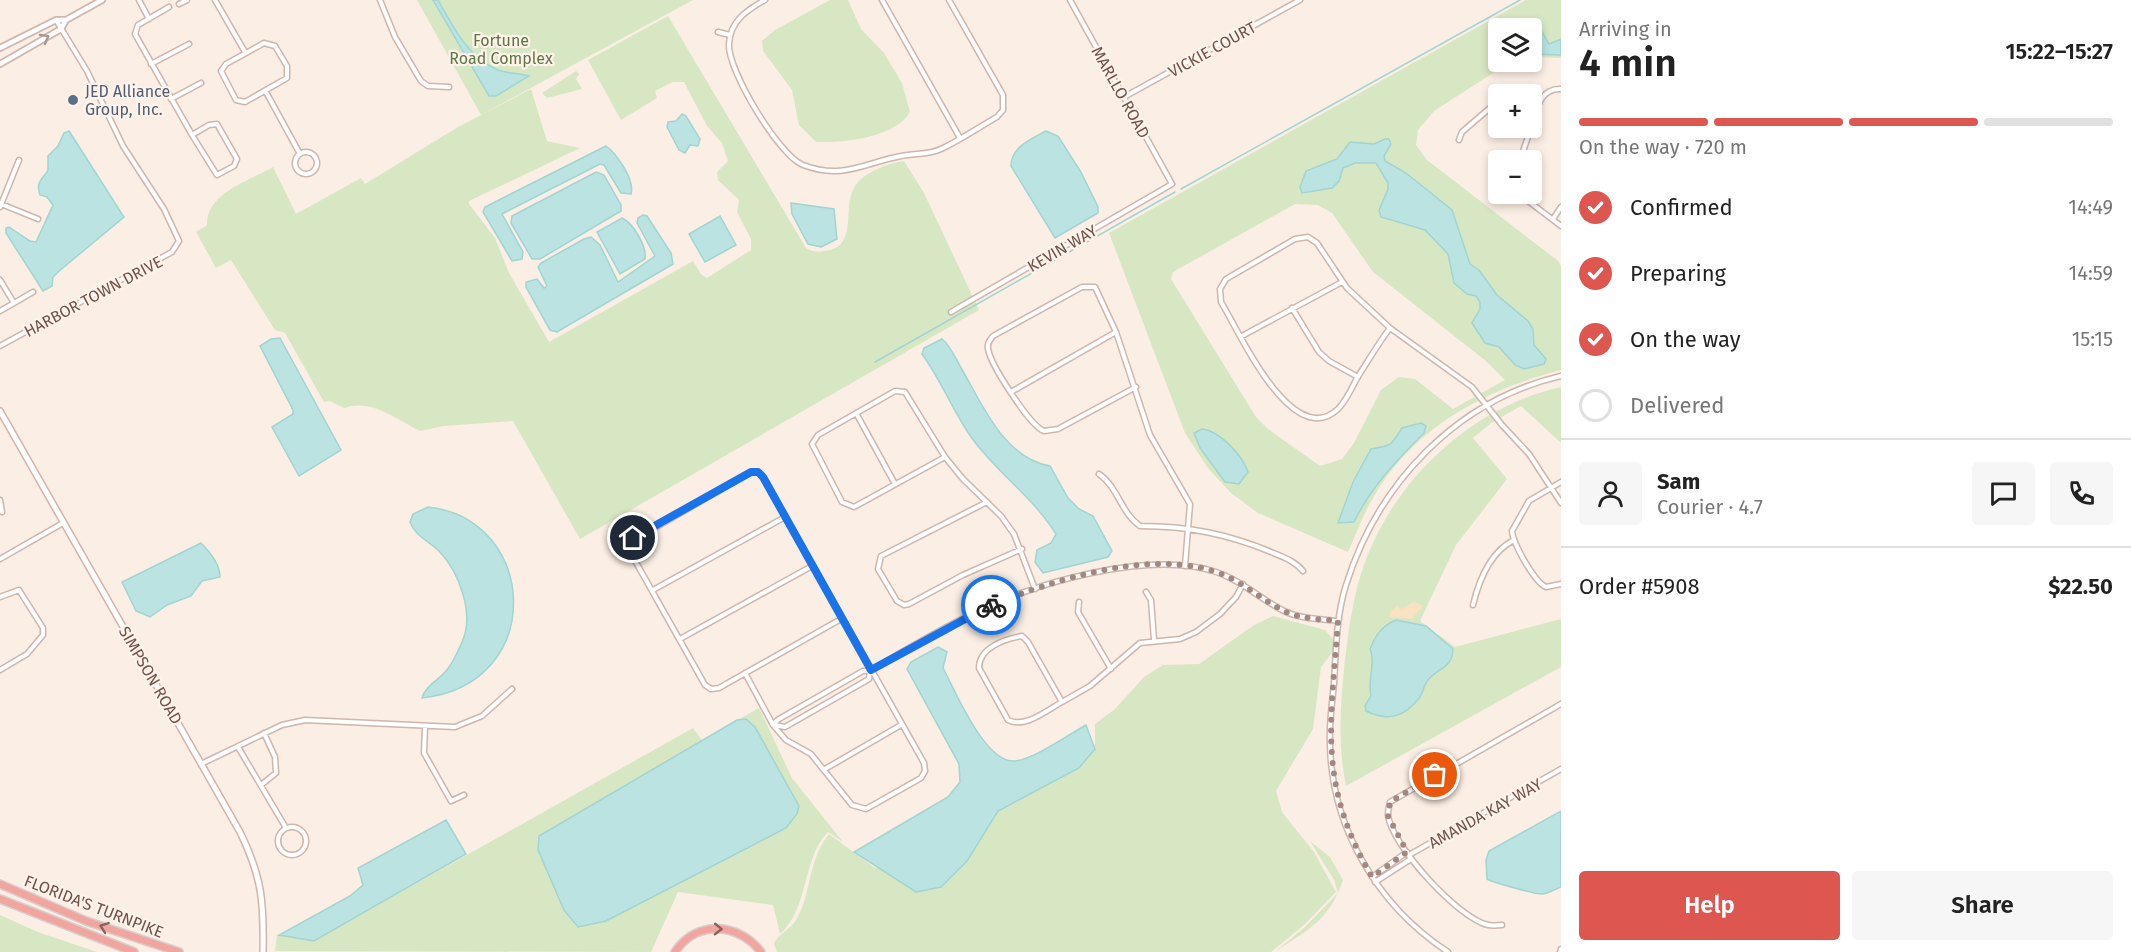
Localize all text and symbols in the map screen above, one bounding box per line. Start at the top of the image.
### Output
street label: VICKIE COURT [1165,17,1260,81]
text: Arriving in [1579,17,1672,41]
map controls [1488,18,1542,204]
button: layers [1488,18,1542,72]
park label: Fortune Road Complex [449,31,553,68]
one-way arrow [39,34,49,45]
text: 15:22–15:27 [2006,38,2113,65]
text: 4 min [1579,40,1677,86]
street label: MARLLO ROAD [1088,43,1154,141]
place label: JED Alliance Group, Inc. [85,82,170,119]
button: + [1488,84,1542,138]
marker: JED Alliance Group, Inc. [66,93,80,107]
text: On the way · 720 m [1579,135,1747,159]
button: − [1488,150,1542,204]
icon: check [1579,191,1612,224]
text: Confirmed [1630,194,1733,221]
text: 14:49 [2068,195,2113,219]
street label: KEVIN WAY [1024,221,1101,276]
street label: HARBOR TOWN DRIVE [21,252,166,341]
icon: check [1579,257,1612,290]
text: Preparing [1630,260,1726,287]
text: 14:59 [2069,261,2113,285]
icon: check [1579,323,1612,356]
text: On the way [1630,326,1741,353]
text: 15:15 [2072,327,2113,351]
text: Delivered [1630,392,1725,419]
button: person [1579,462,1642,525]
button: chat [1972,462,2035,525]
button: phone [2050,462,2113,525]
text: Sam [1657,468,1700,495]
text: Courier · 4.7 [1657,495,1763,519]
pin [607,512,658,563]
icon: home [616,521,649,554]
text: Order #5908 [1579,573,1700,600]
text: $22.50 [2048,573,2113,600]
courier [961,575,1021,635]
icon: bike [975,589,1008,622]
street label: SIMPSON ROAD [115,623,186,728]
pin [1409,749,1460,800]
icon: bag [1418,758,1451,791]
street label: AMANDA KAY WAY [1425,774,1545,852]
street label: FLORIDA'S TURNPIKE [22,871,166,942]
button: Help [1579,871,1840,940]
button: Share [1852,871,2113,940]
one-way arrow [99,922,110,935]
one-way arrow [714,923,723,935]

